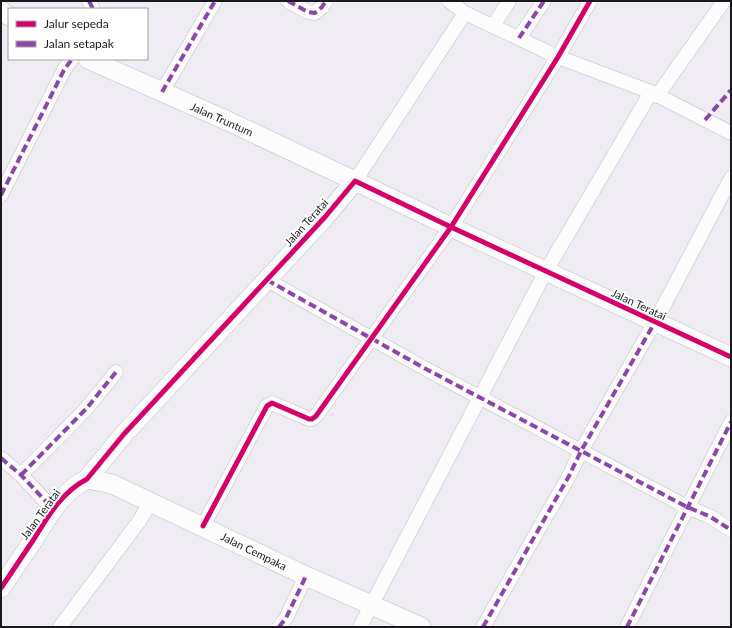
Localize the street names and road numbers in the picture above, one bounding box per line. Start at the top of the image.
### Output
street label: Jalan Truntum [189,99,255,139]
street label: Jalan Teratai [281,195,331,248]
street label: Jalan Teratai [610,286,669,322]
street label: Jalan Teratai [17,486,63,542]
street label: Jalan Cempaka [219,529,289,573]

